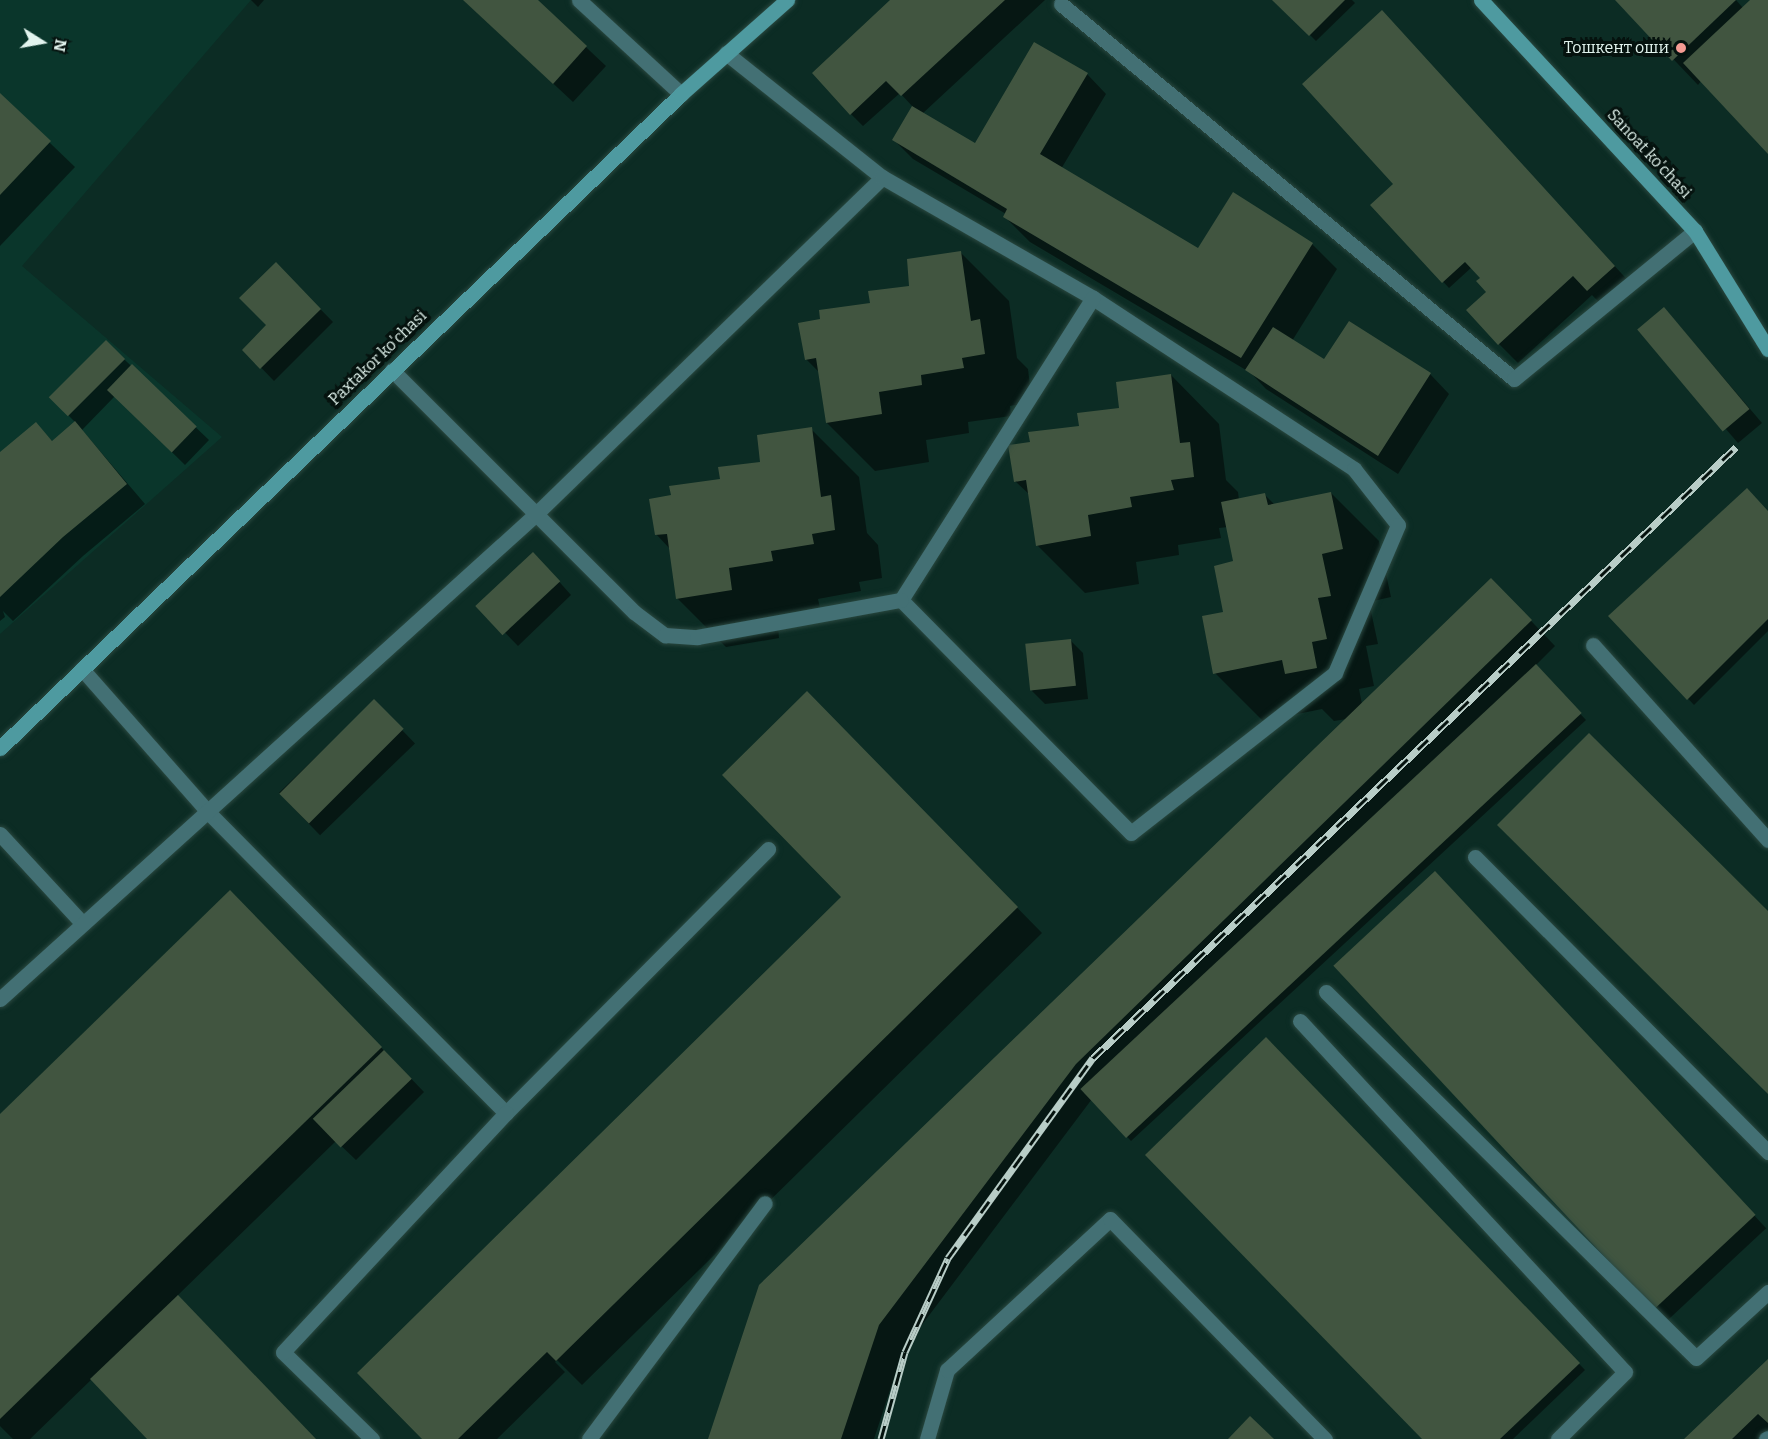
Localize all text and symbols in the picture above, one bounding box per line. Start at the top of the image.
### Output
north arrow [12,12,72,72]
text: N [50,38,71,53]
place label: Тошкент оши [1564,38,1669,58]
marker: Тошкент оши [1674,41,1688,55]
street label: Sanoat ko'chasi [1603,106,1695,202]
street label: Paxtakor ko'chasi [325,307,431,409]

